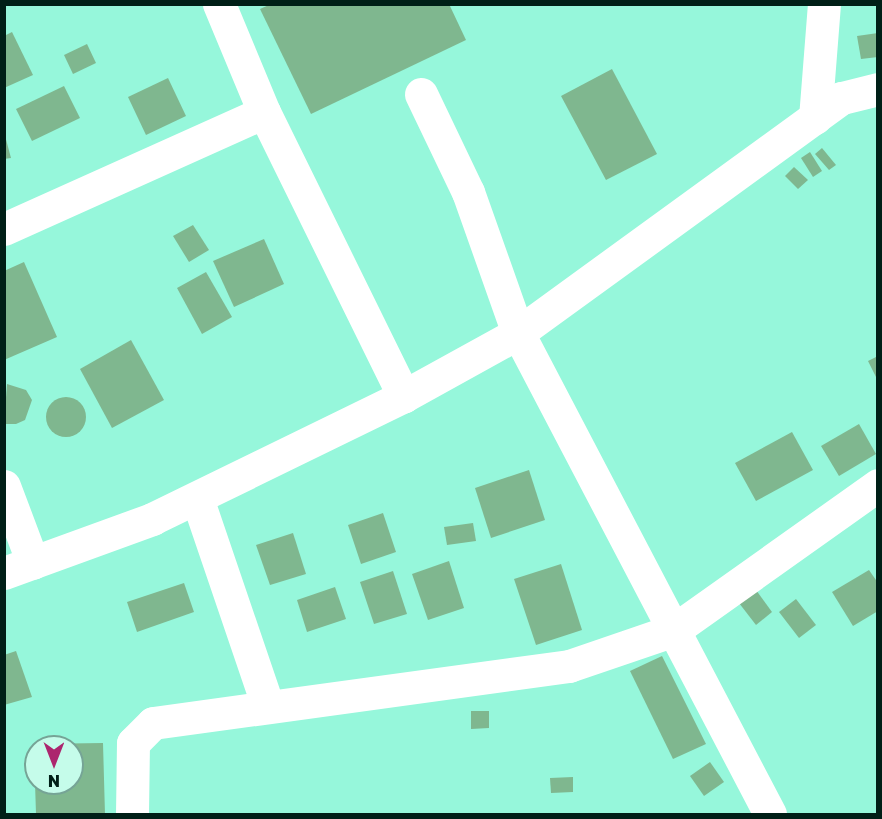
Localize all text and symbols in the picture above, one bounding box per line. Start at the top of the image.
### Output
north arrow [24,735,84,795]
text: N [48,771,60,791]

